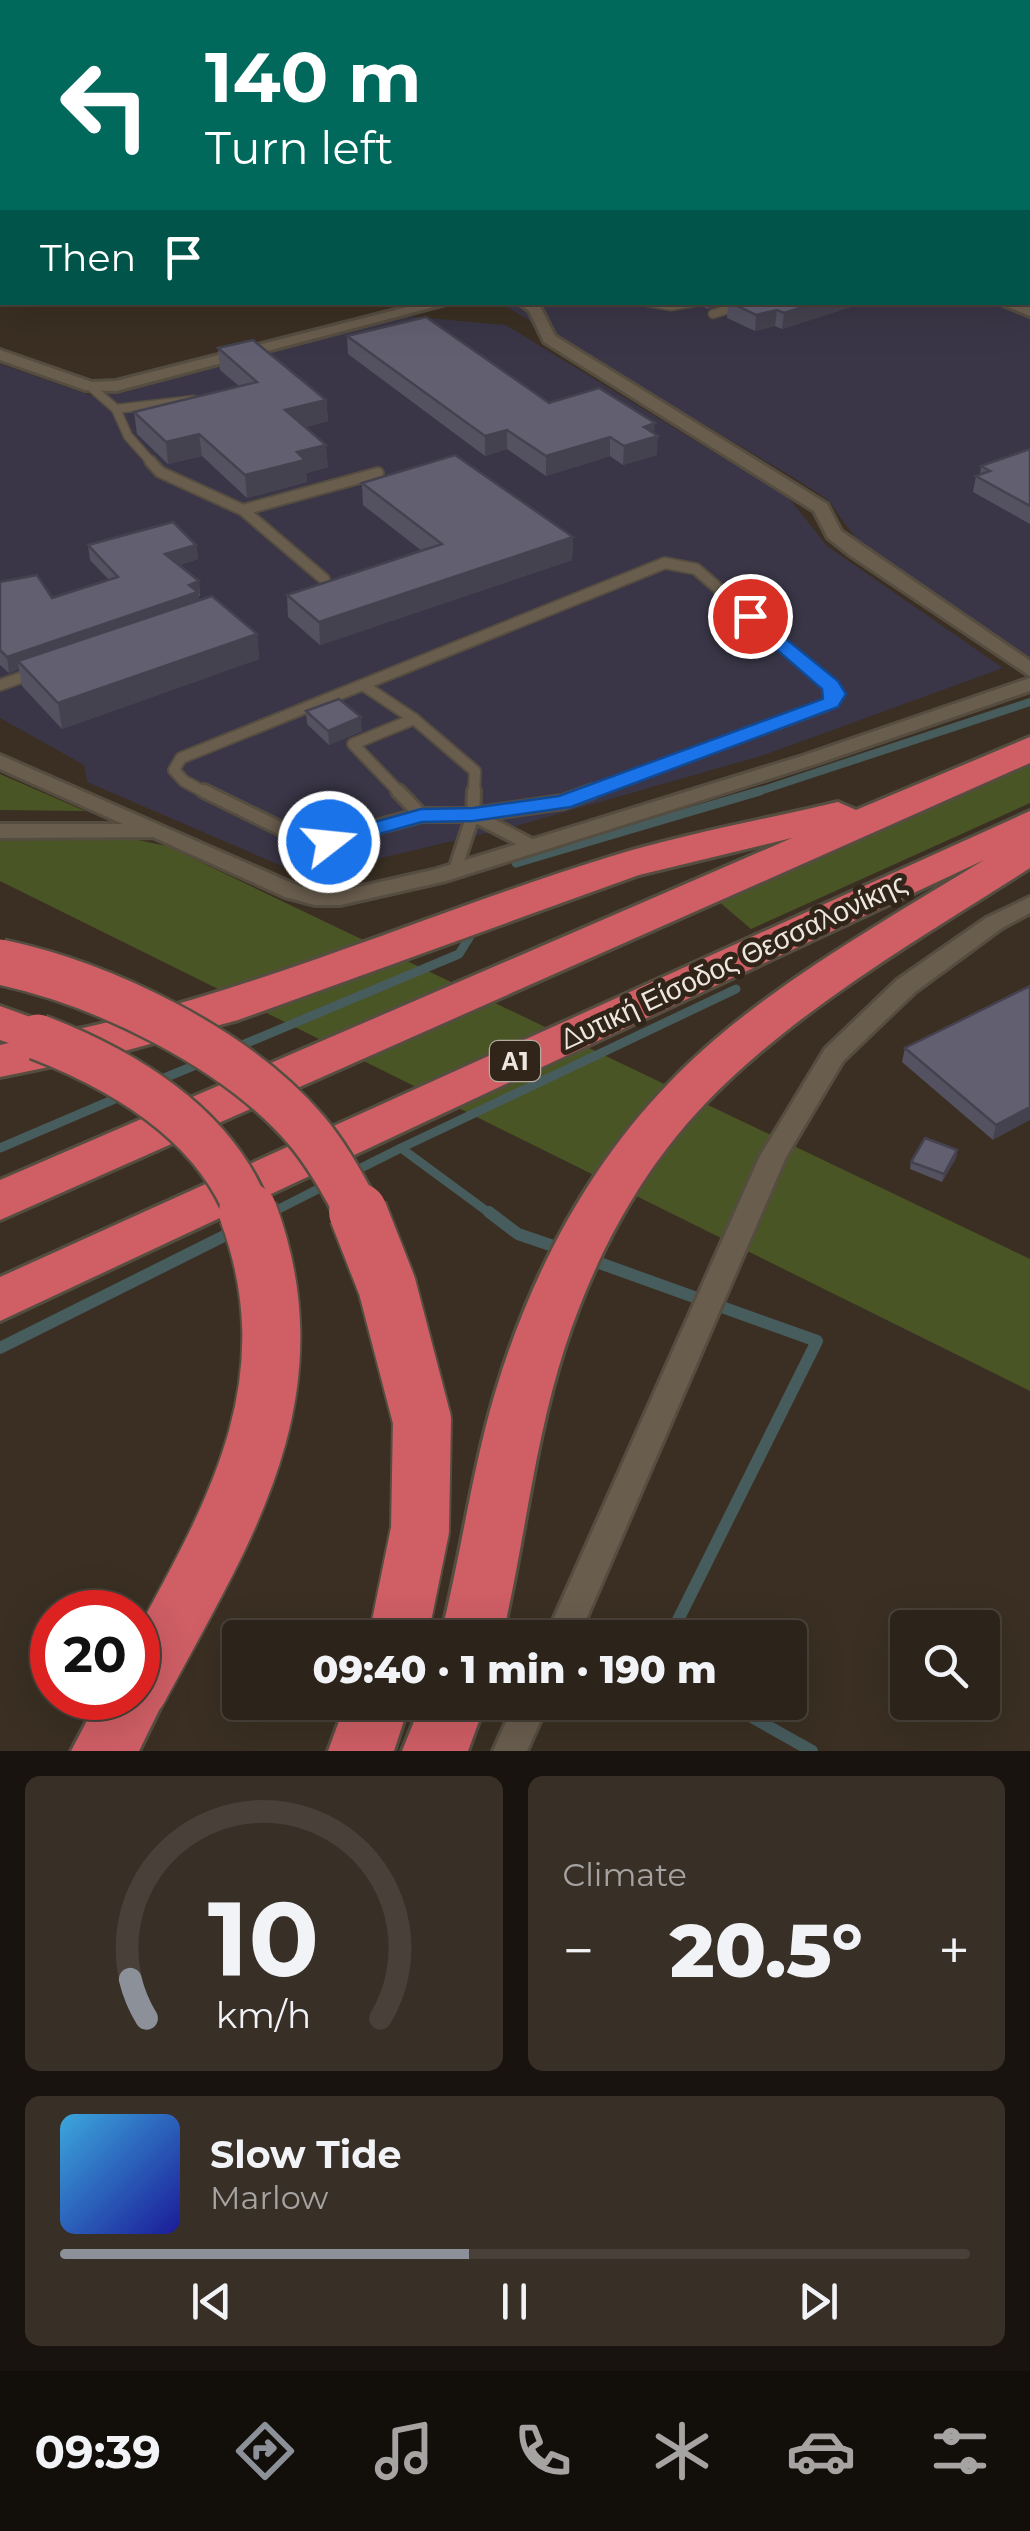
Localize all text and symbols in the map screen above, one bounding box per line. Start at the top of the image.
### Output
text: 140 m [205,34,421,120]
icon: left [40,40,170,170]
text: Turn left [205,120,393,175]
icon: arrive [156,230,211,285]
text: Then [40,234,136,281]
pin [708,574,793,659]
icon: arrive [723,589,778,644]
position arrow [277,790,381,894]
street label: Δυτική Είσοδος Θεσσαλονίκης [554,866,912,1056]
road number: Α1 [490,1041,540,1081]
speed limit sign: 20 [30,1590,160,1720]
map controls [890,1610,1000,1720]
button: search [890,1610,1000,1720]
text: 09:40 · 1 min · 190 m [312,1646,717,1693]
text: Climate [563,1855,687,1894]
text: 10 [208,1875,319,2002]
text: 20.5° [670,1904,863,1996]
text: − [563,1917,594,1984]
text: + [938,1917,970,1984]
text: km/h [216,1993,311,2037]
text: Slow Tide [210,2131,402,2178]
text: Marlow [210,2178,328,2217]
icon: previous [184,2274,239,2329]
icon: pause [487,2274,542,2329]
icon: next [791,2274,846,2329]
icon: directions [230,2416,300,2486]
icon: music [369,2416,439,2486]
icon: phone [508,2416,578,2486]
icon: climate [647,2416,717,2486]
icon: car [786,2416,856,2486]
icon: filters [925,2416,995,2486]
text: 09:39 [35,2424,161,2479]

